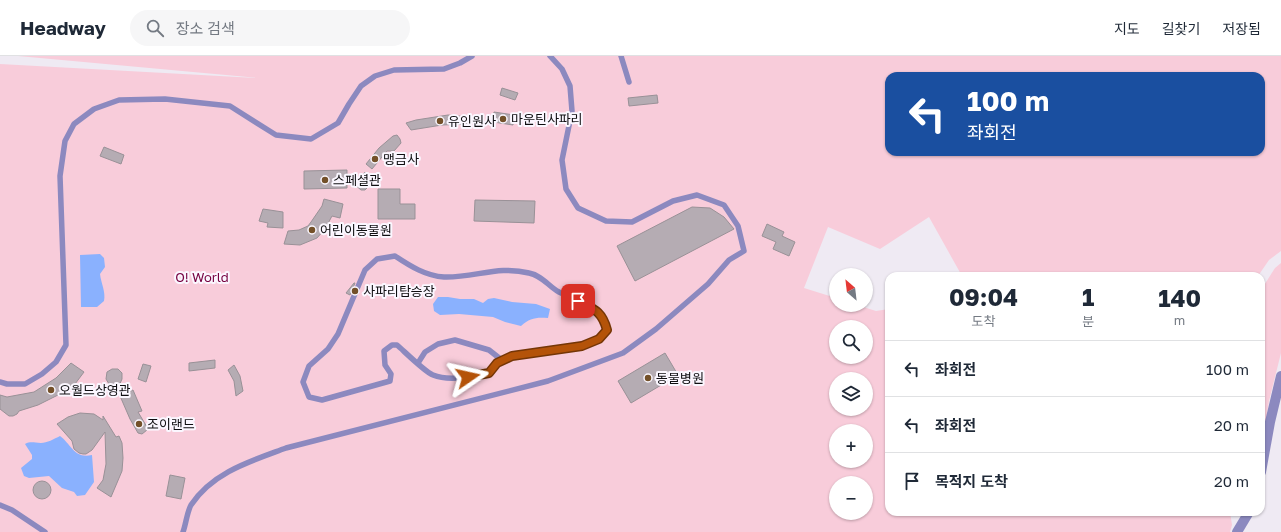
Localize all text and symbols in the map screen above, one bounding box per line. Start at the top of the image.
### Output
search box [130,10,410,46]
text: Headway [20,16,106,39]
icon: search [144,17,166,39]
text: 장소 검색 [176,19,235,37]
text: 지도 [1114,20,1140,37]
text: 길찾기 [1162,20,1200,37]
text: 저장됨 [1222,20,1261,37]
text: 100 m [967,84,1049,117]
icon: left [901,88,953,140]
place label: 마운틴사파리 [511,111,583,127]
place label: 유인원사 [448,113,496,129]
marker: 마운틴사파리 [498,114,508,124]
marker: 유인원사 [435,116,445,126]
text: 좌회전 [967,121,1017,143]
place label: 맹금사 [383,151,419,167]
marker: 맹금사 [370,154,380,164]
place label: 스페셜관 [333,172,381,188]
marker: 스페셜관 [320,175,330,185]
place label: 어린이동물원 [320,222,392,238]
marker: 어린이동물원 [307,225,317,235]
north arrow [829,268,873,312]
map controls [829,268,873,520]
park label: O! World [175,269,229,285]
text: 09:04 [949,282,1018,311]
text: 1 [1082,282,1094,311]
place label: 사파리탐승장 [363,283,435,299]
text: 140 [1158,283,1201,312]
pin [561,284,595,318]
marker: 사파리탐승장 [350,286,360,296]
icon: arrive [567,290,589,312]
text: m [1174,312,1185,328]
text: 도착 [971,313,995,329]
text: 분 [1082,313,1094,329]
button: search [829,320,873,364]
position arrow [447,356,489,398]
icon: left [901,358,923,380]
text: 좌회전 [935,360,976,378]
text: 100 m [1206,360,1249,378]
place label: 동물병원 [656,370,704,386]
button: layers [829,372,873,416]
marker: 동물병원 [643,373,653,383]
place label: 오월드상영관 [59,382,131,398]
marker: 오월드상영관 [46,385,56,395]
icon: left [901,414,923,436]
place label: 조이랜드 [147,416,195,432]
text: 좌회전 [935,416,976,434]
text: 20 m [1214,416,1249,434]
marker: 조이랜드 [134,419,144,429]
button: + [829,424,873,468]
icon: arrive [901,470,923,492]
text: 목적지 도착 [935,472,1008,490]
text: 20 m [1214,472,1249,490]
button: − [829,476,873,520]

